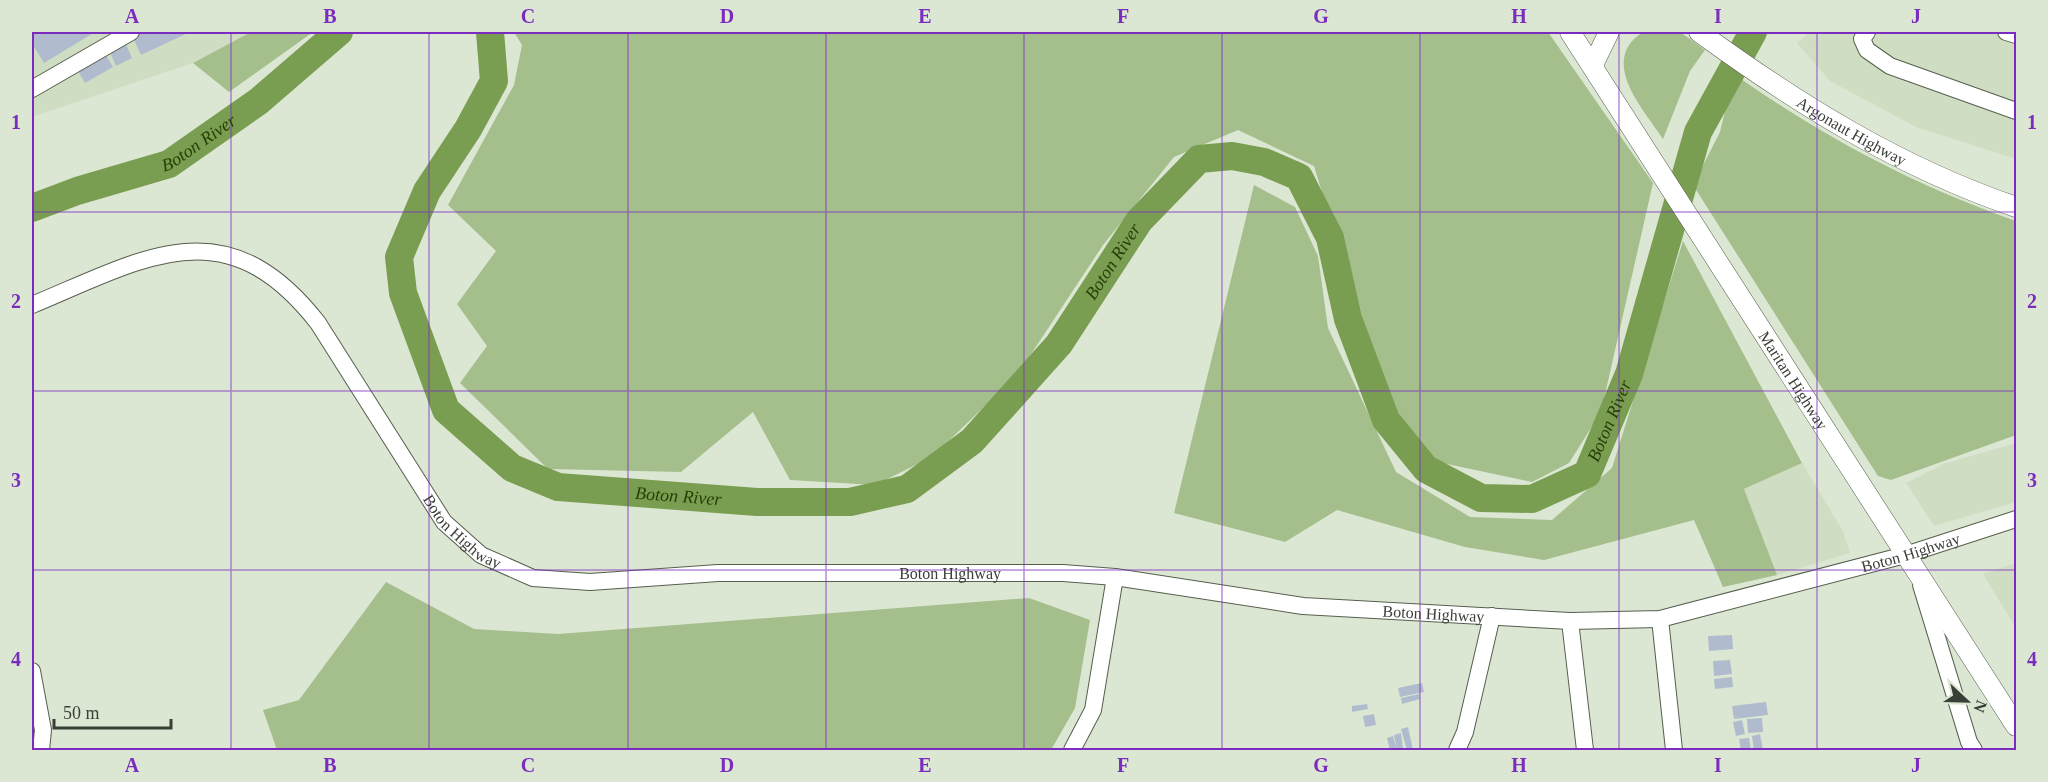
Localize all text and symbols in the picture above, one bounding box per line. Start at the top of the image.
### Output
text: A [125,5,140,27]
text: B [323,5,337,27]
text: C [521,5,535,27]
text: D [720,5,734,27]
text: E [918,5,932,27]
text: F [1117,5,1129,27]
text: G [1313,5,1329,27]
text: H [1511,5,1527,27]
text: I [1714,5,1722,27]
text: J [1911,5,1921,27]
street label: Argonaut Highway [1794,93,1909,170]
water label: Boton River [159,110,240,176]
text: 1 [11,111,21,133]
text: 1 [2027,111,2037,133]
water label: Boton River [1081,219,1145,303]
text: 2 [11,290,21,312]
text: 2 [2027,290,2037,312]
street label: Maritan Highway [1756,328,1831,433]
water label: Boton River [1583,376,1636,465]
text: 3 [11,469,21,491]
text: 3 [2027,469,2037,491]
water label: Boton River [634,483,723,509]
street label: Boton Highway [420,492,504,573]
street label: Boton Highway [1860,530,1962,575]
street label: Boton Highway [899,565,1001,583]
street label: Boton Highway [1382,602,1485,626]
text: 4 [11,648,21,670]
text: 4 [2027,648,2037,670]
north arrow [1937,671,1997,731]
scale bar [54,692,171,730]
text: N [1970,698,1990,715]
text: 50 m [63,703,100,723]
text: A [125,754,140,776]
text: B [323,754,337,776]
text: C [521,754,535,776]
text: D [720,754,734,776]
text: E [918,754,932,776]
text: F [1117,754,1129,776]
text: G [1313,754,1329,776]
text: H [1511,754,1527,776]
text: I [1714,754,1722,776]
text: J [1911,754,1921,776]

